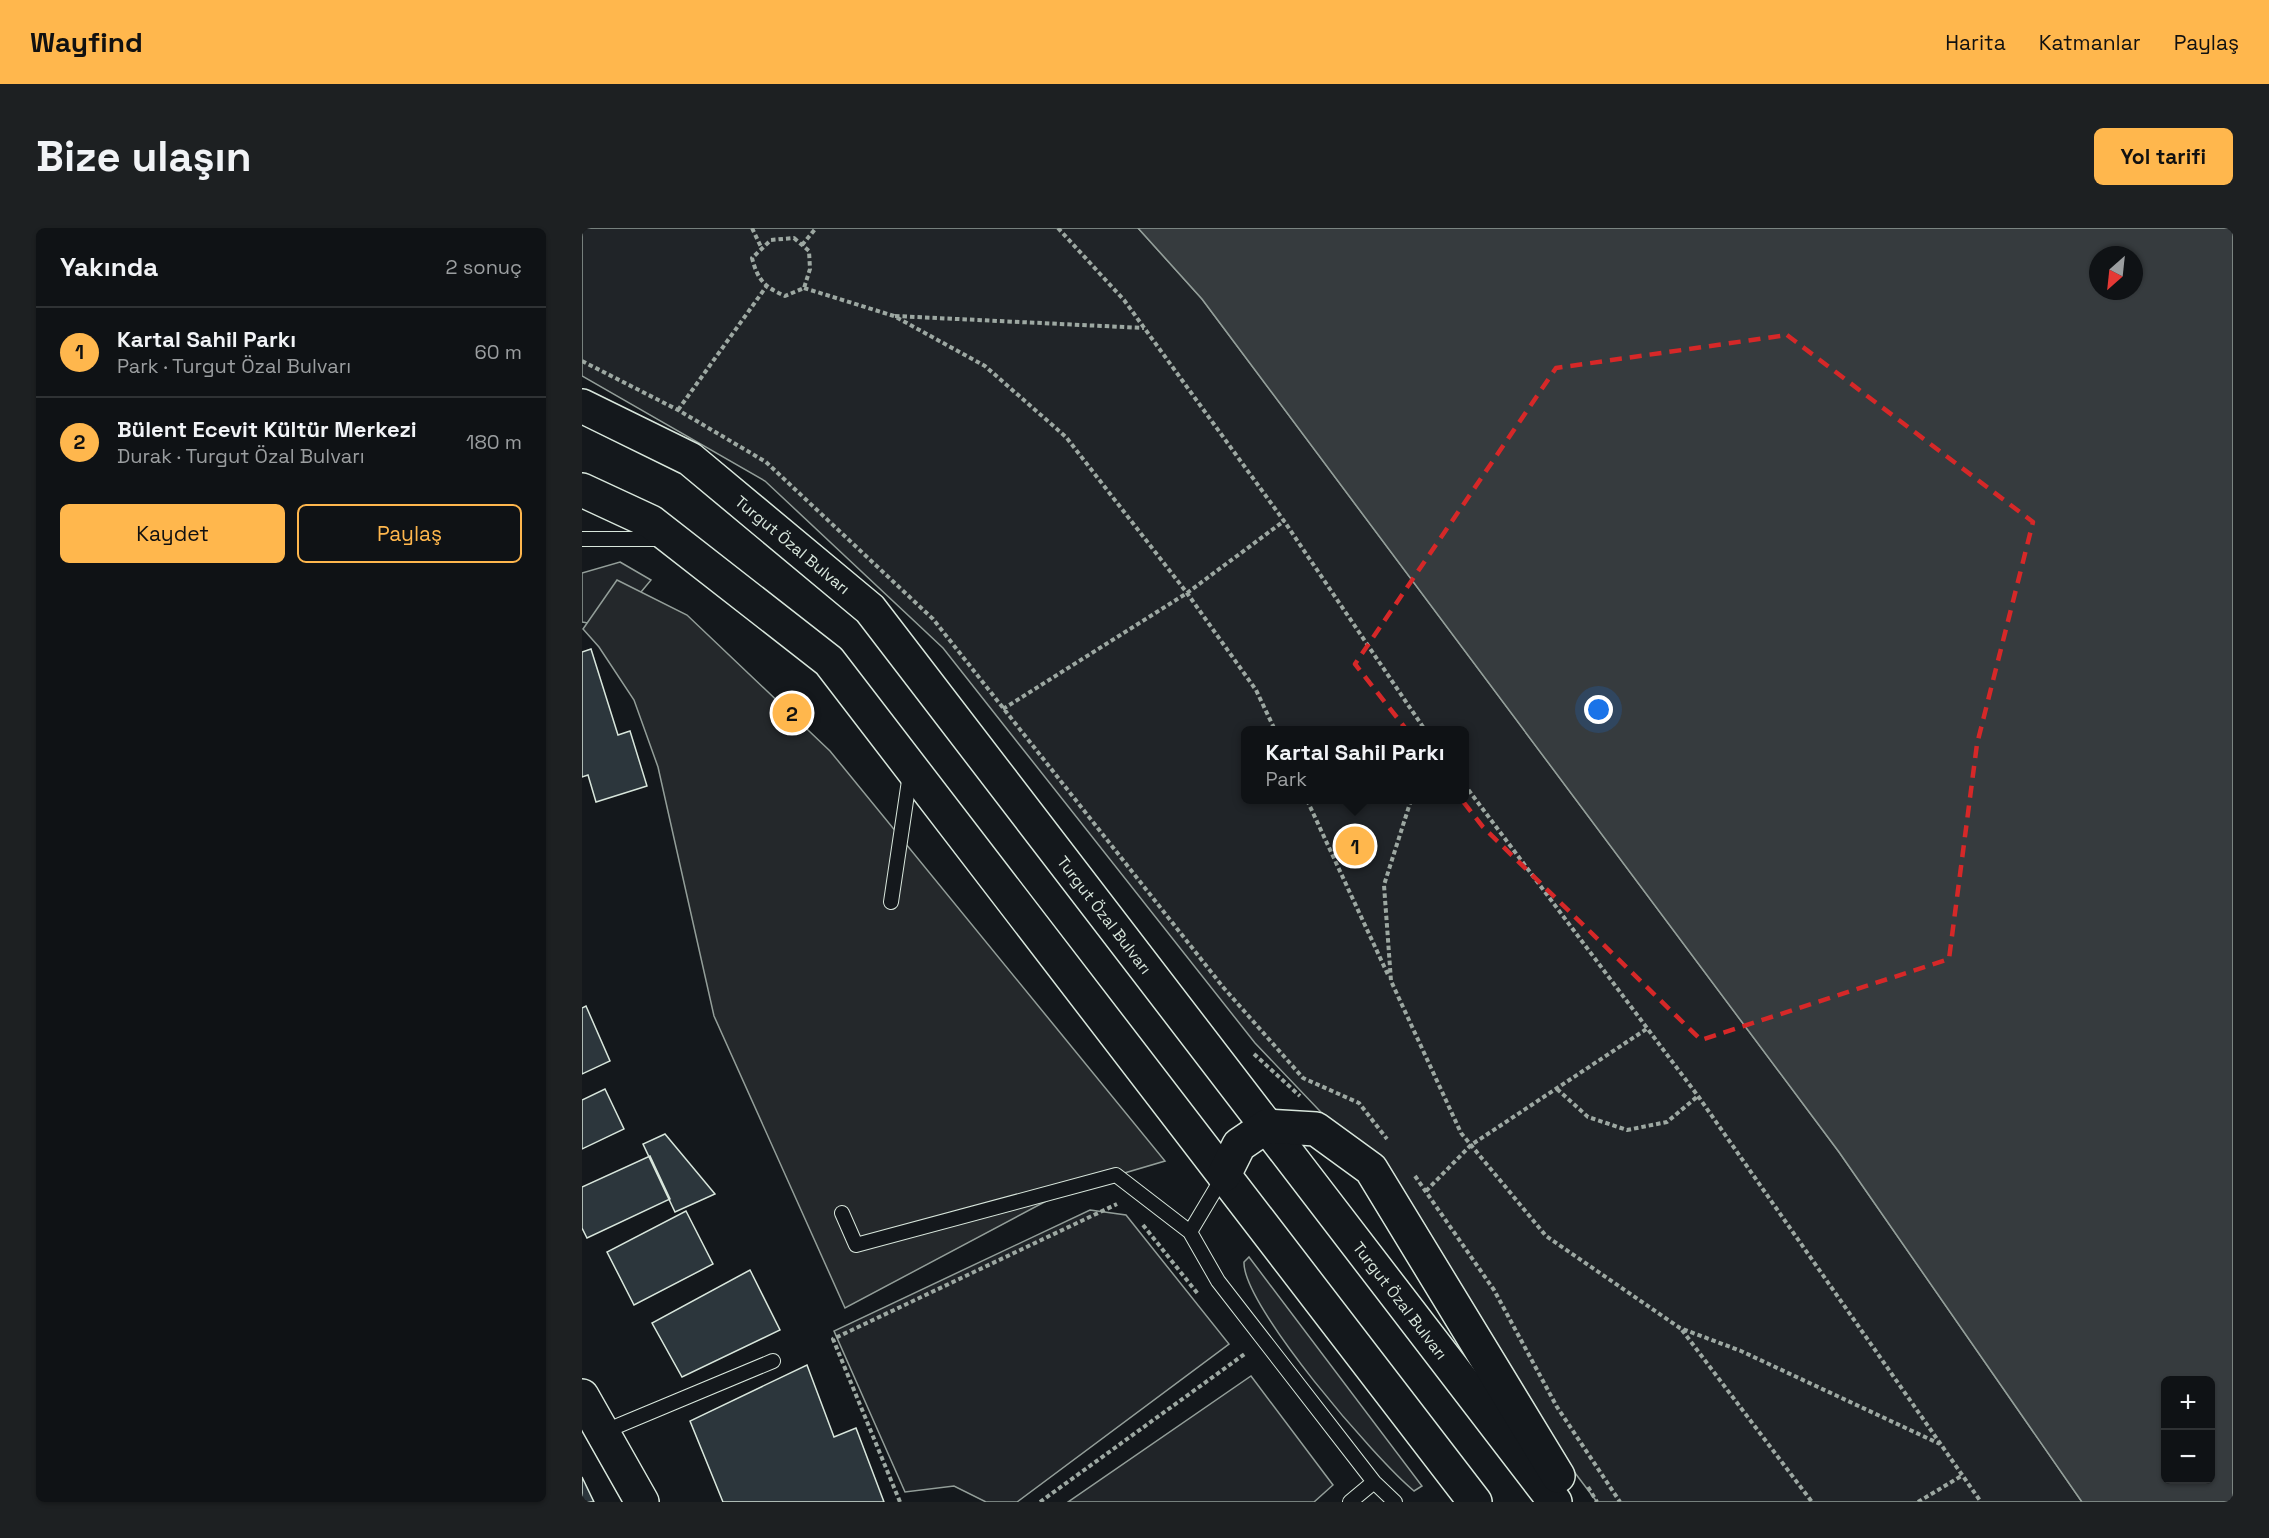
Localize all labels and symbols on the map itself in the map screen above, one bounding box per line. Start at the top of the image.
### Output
north arrow [2089,246,2143,300]
street label: Turgut Özal Bulvarı [731,491,854,599]
pin: 2 [772,690,812,736]
your location [1584,695,1613,724]
pin: 1 [1336,824,1374,868]
street label: Turgut Özal Bulvarı [1052,852,1156,978]
street label: Turgut Özal Bulvarı [1348,1237,1452,1364]

